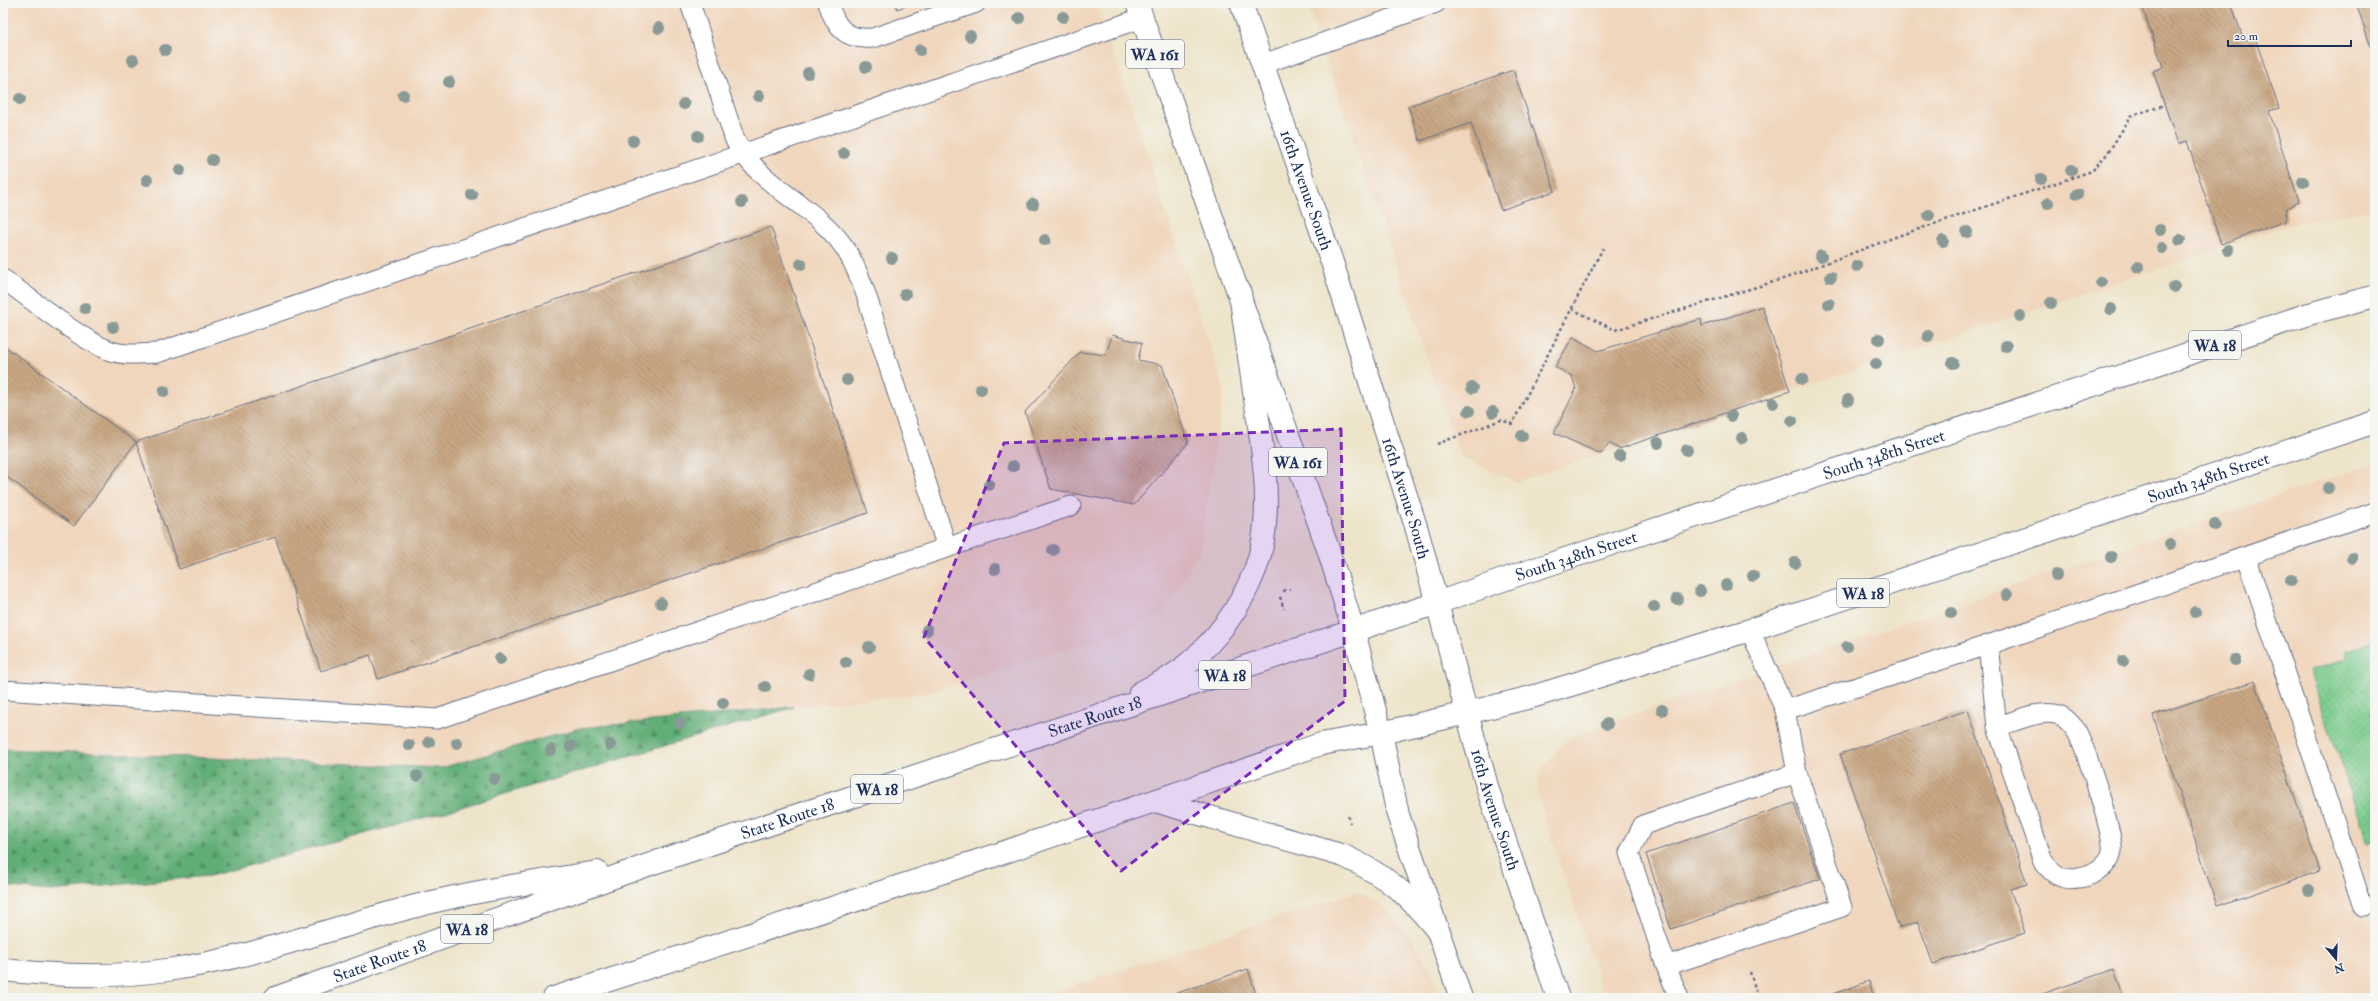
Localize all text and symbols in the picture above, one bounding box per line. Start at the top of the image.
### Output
scale bar [2228,22,2351,48]
text: 20 m [2234,29,2259,44]
road number: WA 161 [1126,40,1184,68]
street label: 16th Avenue South [1275,127,1337,253]
road number: WA 18 [2189,331,2241,359]
street label: South 348th Street [1820,425,1948,484]
street label: 16th Avenue South [1377,435,1434,561]
road number: WA 161 [1269,448,1327,476]
street label: South 348th Street [2145,448,2273,508]
street label: South 348th Street [1513,526,1640,586]
road number: WA 18 [1837,579,1889,607]
road number: WA 18 [1199,661,1251,689]
street label: State Route 18 [1046,692,1145,742]
street label: 16th Avenue South [1466,747,1524,873]
road number: WA 18 [851,775,903,803]
street label: State Route 18 [738,794,837,844]
road number: WA 18 [441,915,493,943]
street label: State Route 18 [330,935,429,987]
north arrow [2316,939,2356,979]
text: N [2331,960,2347,976]

